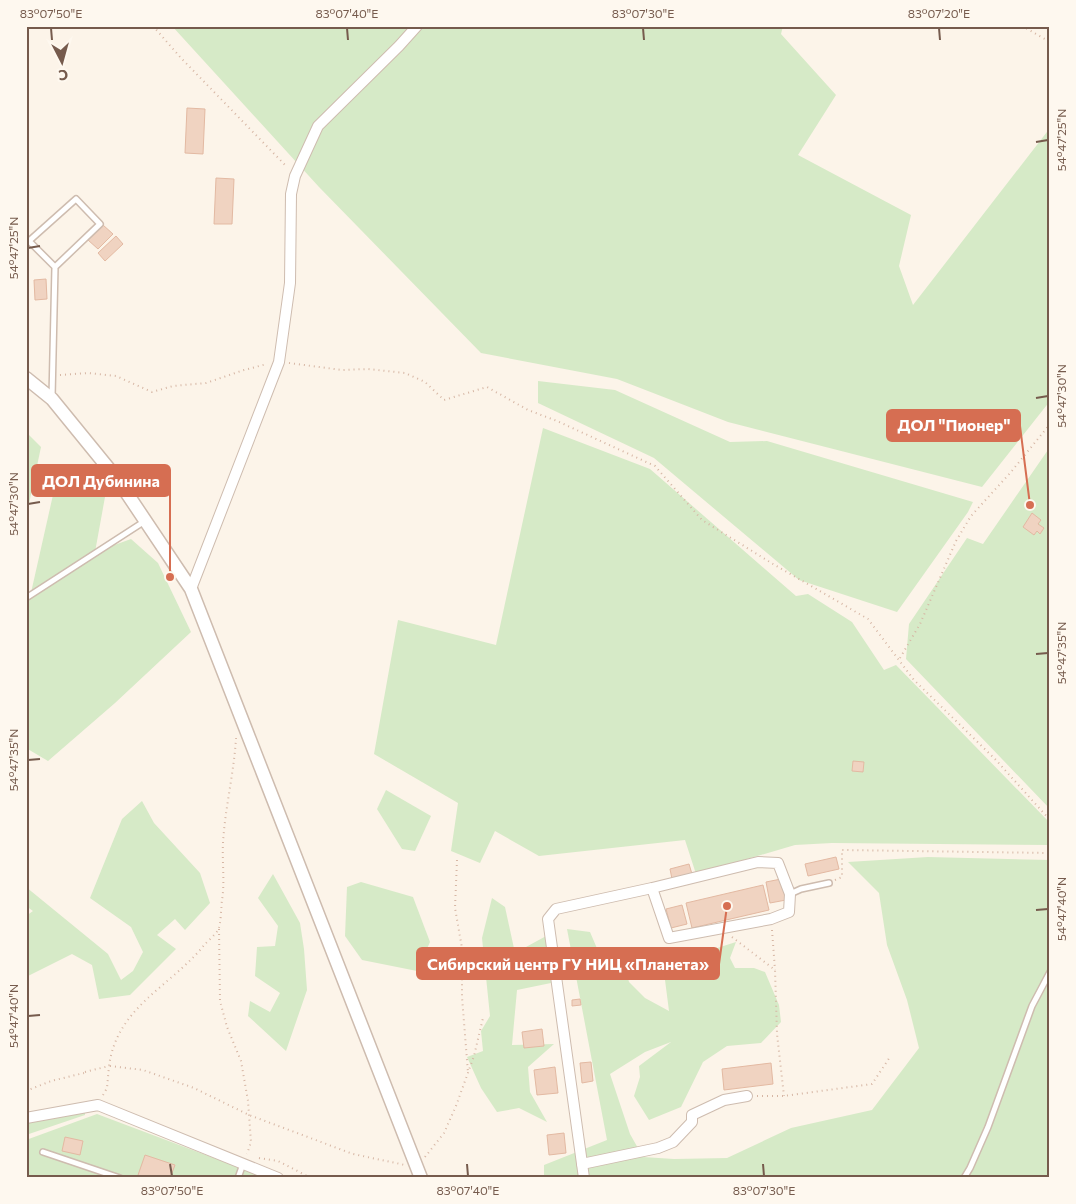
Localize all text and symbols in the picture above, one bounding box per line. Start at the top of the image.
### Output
text: 83°07'50"E [20,6,82,20]
text: 83°07'40"E [316,6,378,20]
text: 83°07'30"E [612,6,674,20]
text: 83°07'20"E [908,6,970,20]
north arrow [38,38,88,88]
text: С [58,66,69,84]
text: 54°47'25"N [1054,109,1068,171]
text: 54°47'25"N [6,217,20,279]
text: 54°47'30"N [1054,364,1068,428]
callout: ДОЛ "Пионер" [887,410,1020,441]
text: ДОЛ "Пионер" [898,415,1010,434]
callout: ДОЛ Дубинина [32,465,170,496]
text: ДОЛ Дубинина [42,471,160,490]
text: 54°47'30"N [6,472,20,536]
text: 54°47'35"N [1054,622,1068,684]
text: 54°47'35"N [6,729,20,791]
text: 54°47'40"N [1054,877,1068,941]
callout: Сибирский центр ГУ НИЦ «Планета» [417,948,719,979]
text: Сибирский центр ГУ НИЦ «Планета» [427,954,709,973]
text: 54°47'40"N [6,984,20,1048]
text: 83°07'50"E [141,1183,203,1197]
text: 83°07'40"E [437,1183,499,1197]
text: 83°07'30"E [733,1183,795,1197]

